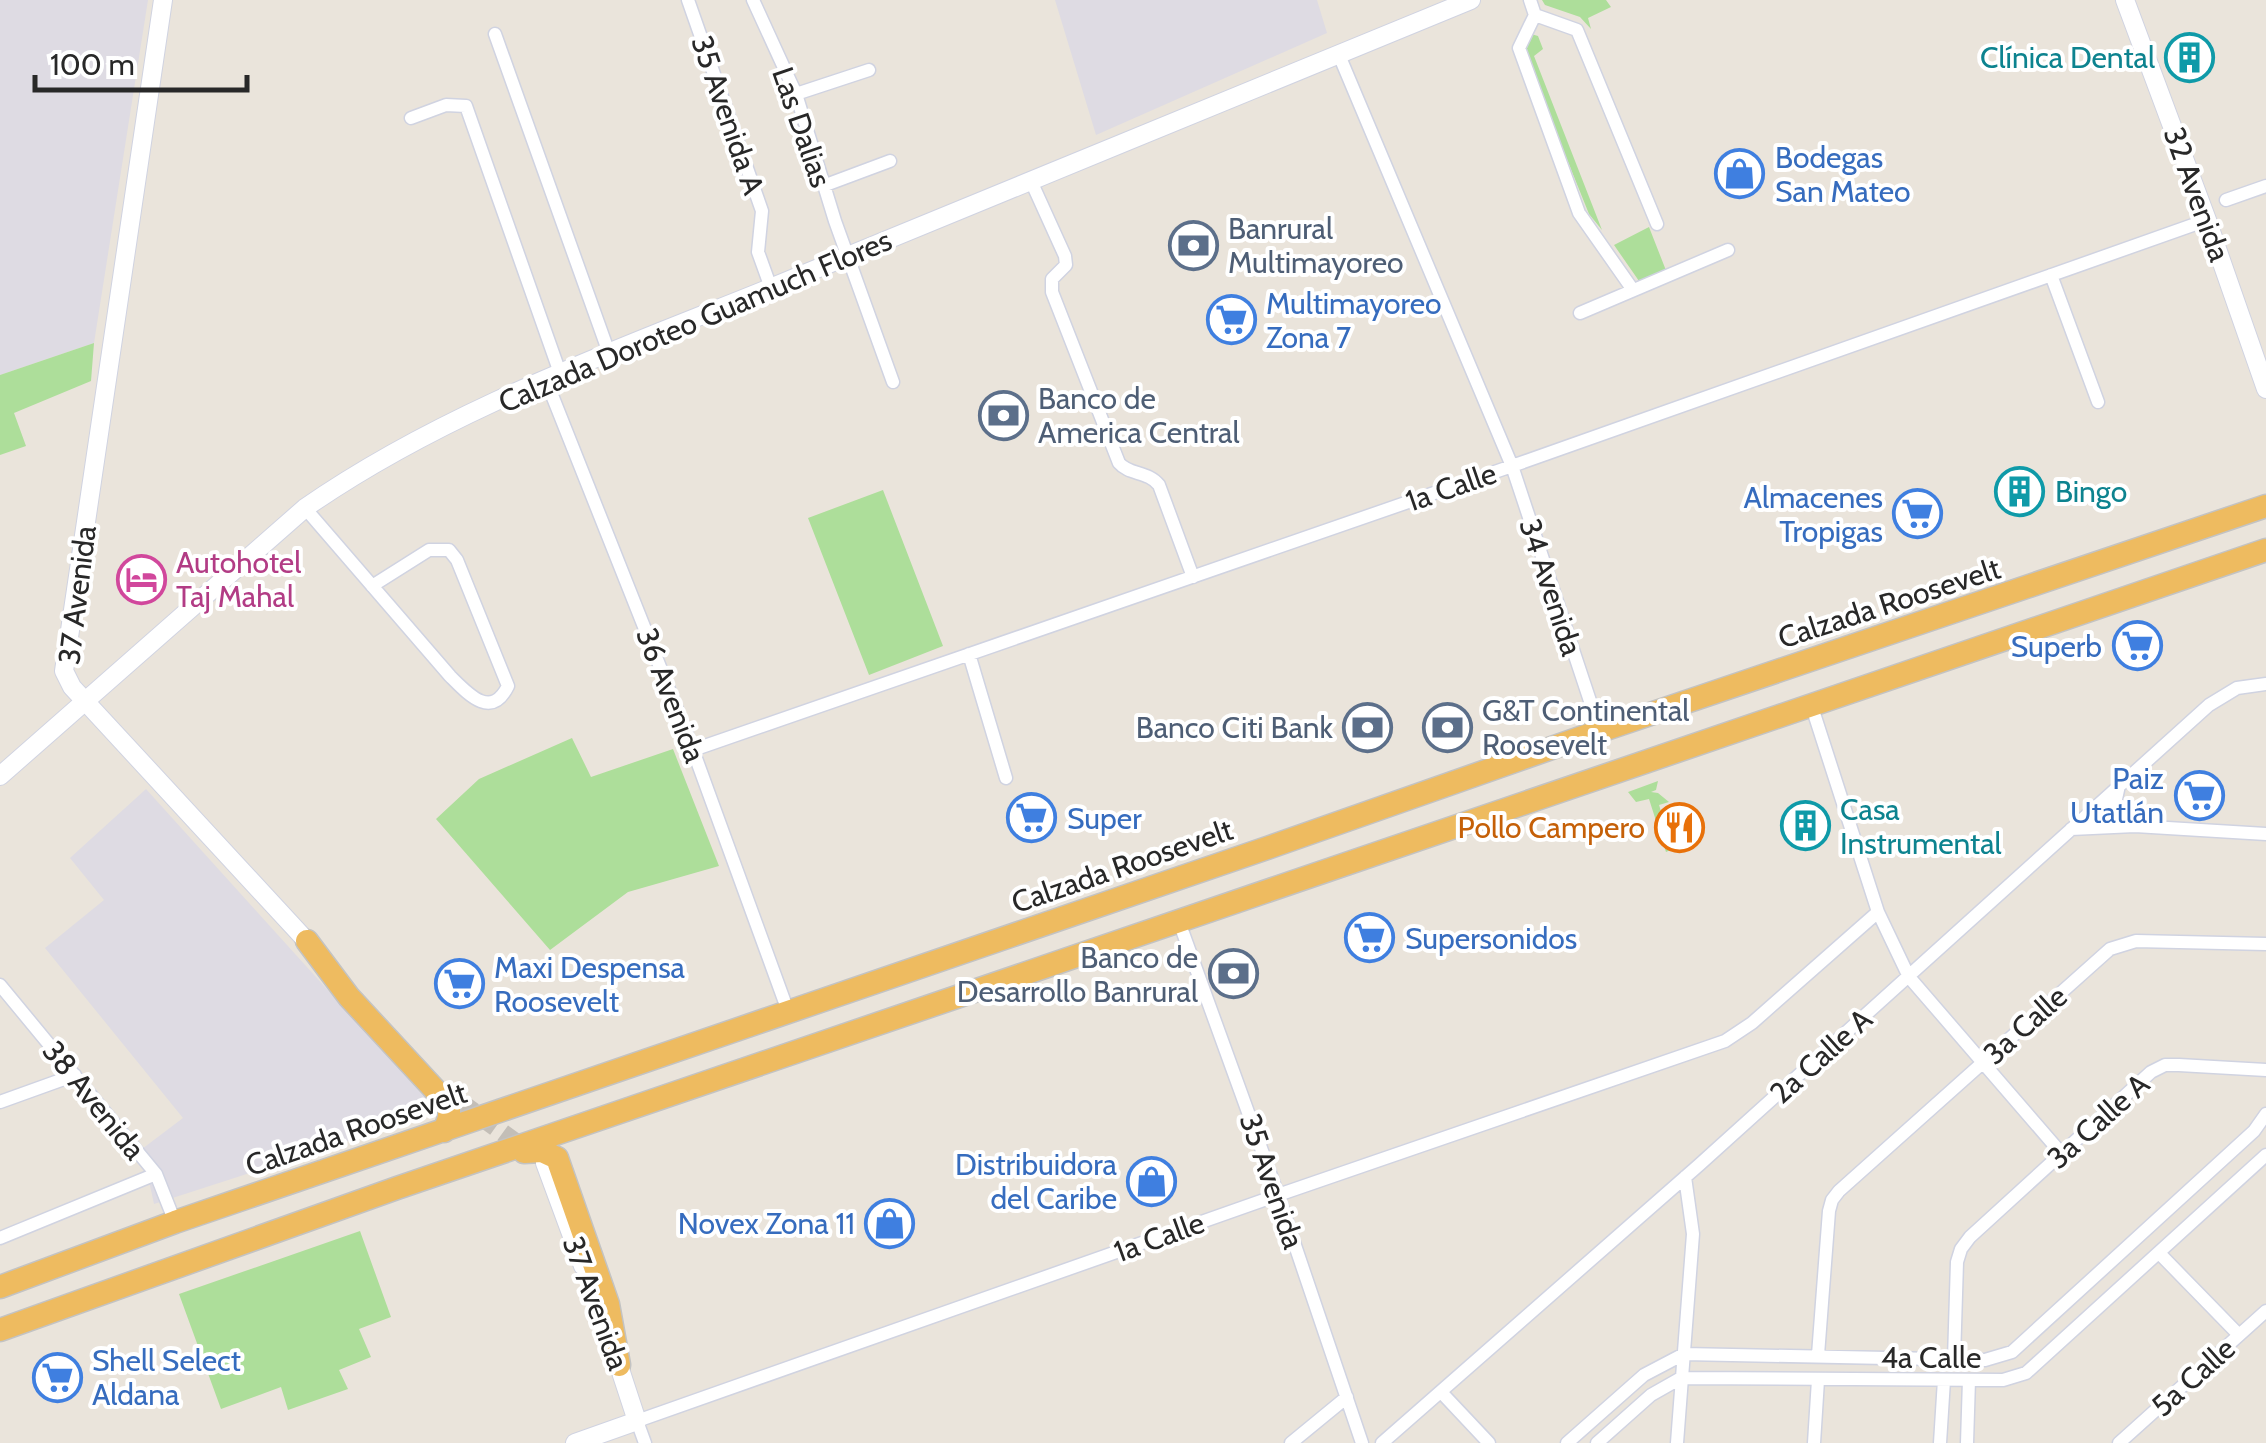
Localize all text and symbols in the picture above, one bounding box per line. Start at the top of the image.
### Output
scale bar [35,30,248,92]
street label: 35 Avenida A [684,31,773,200]
building icon: Clínica Dental [2164,31,2216,83]
place label: Clínica Dental [1980,39,2155,76]
text: 100 m [50,46,135,83]
street label: Las Dalias [764,62,840,192]
street label: 32 Avenida [2156,122,2239,267]
place label: Bodegas San Mateo [1775,139,1911,210]
shop icon: Bodegas San Mateo [1714,148,1766,200]
place label: Banrural Multimayoreo [1228,210,1404,281]
bank icon: Banrural Multimayoreo [1167,219,1219,271]
street label: Calzada Doroteo Guamuch Flores [493,221,897,421]
place label: Multimayoreo Zona 7 [1266,285,1442,356]
supermarket icon: Multimayoreo Zona 7 [1205,294,1257,346]
place label: Banco de America Central [1038,380,1240,451]
bank icon: Banco de America Central [977,389,1029,441]
street label: 1a Calle [1401,454,1501,520]
building icon: Bingo [1994,465,2046,517]
place label: Bingo [2055,473,2127,510]
place label: Almacenes Tropigas [1744,479,1883,550]
supermarket icon: Almacenes Tropigas [1892,488,1944,540]
street label: 34 Avenida [1511,514,1591,661]
street label: 37 Avenida [50,523,104,667]
place label: Autohotel Taj Mahal [176,544,301,615]
street label: Calzada Roosevelt [1773,550,2005,656]
hotel icon: Autohotel Taj Mahal [115,553,167,605]
supermarket icon: Superb [2111,620,2163,672]
street label: 36 Avenida [628,622,714,768]
place label: Superb [2011,628,2102,665]
place label: G&T Continental Roosevelt [1482,692,1689,763]
bank icon: Banco Citi Bank [1342,701,1394,753]
bank icon: G&T Continental Roosevelt [1421,701,1473,753]
place label: Banco Citi Bank [1136,709,1334,746]
place label: Paiz Utatlán [2070,760,2164,831]
supermarket icon: Paiz Utatlán [2173,769,2225,821]
place label: Casa Instrumental [1840,791,2002,862]
supermarket icon: Super [1006,792,1058,844]
place label: Super [1067,800,1142,837]
building icon: Casa Instrumental [1779,800,1831,852]
restaurant icon: Pollo Campero [1654,801,1706,853]
place label: Pollo Campero [1458,809,1645,846]
street label: Calzada Roosevelt [1007,811,1237,921]
supermarket icon: Supersonidos [1344,912,1396,964]
place label: Supersonidos [1405,920,1577,957]
place label: Banco de Desarrollo Banrural [957,939,1198,1010]
bank icon: Banco de Desarrollo Banrural [1207,948,1259,1000]
place label: Maxi Despensa Roosevelt [494,949,686,1020]
supermarket icon: Maxi Despensa Roosevelt [433,958,485,1010]
street label: 3a Calle [1976,978,2074,1072]
street label: 2a Calle A [1762,1000,1880,1111]
street label: 38 Avenida [35,1033,154,1168]
street label: 3a Calle A [2039,1065,2157,1177]
street label: Calzada Roosevelt [241,1074,471,1184]
street label: 35 Avenida [1232,1108,1313,1254]
place label: Distribuidora del Caribe [955,1146,1118,1217]
shop icon: Distribuidora del Caribe [1126,1155,1178,1207]
shop icon: Novex Zona 11 [864,1197,916,1249]
street label: 1a Calle [1109,1204,1209,1270]
place label: Novex Zona 11 [678,1205,855,1242]
street label: 37 Avenida [555,1231,637,1375]
street label: 5a Calle [2144,1330,2242,1424]
street label: 4a Calle [1881,1339,1981,1376]
place label: Shell Select Aldana [92,1342,241,1413]
supermarket icon: Shell Select Aldana [31,1351,83,1403]

